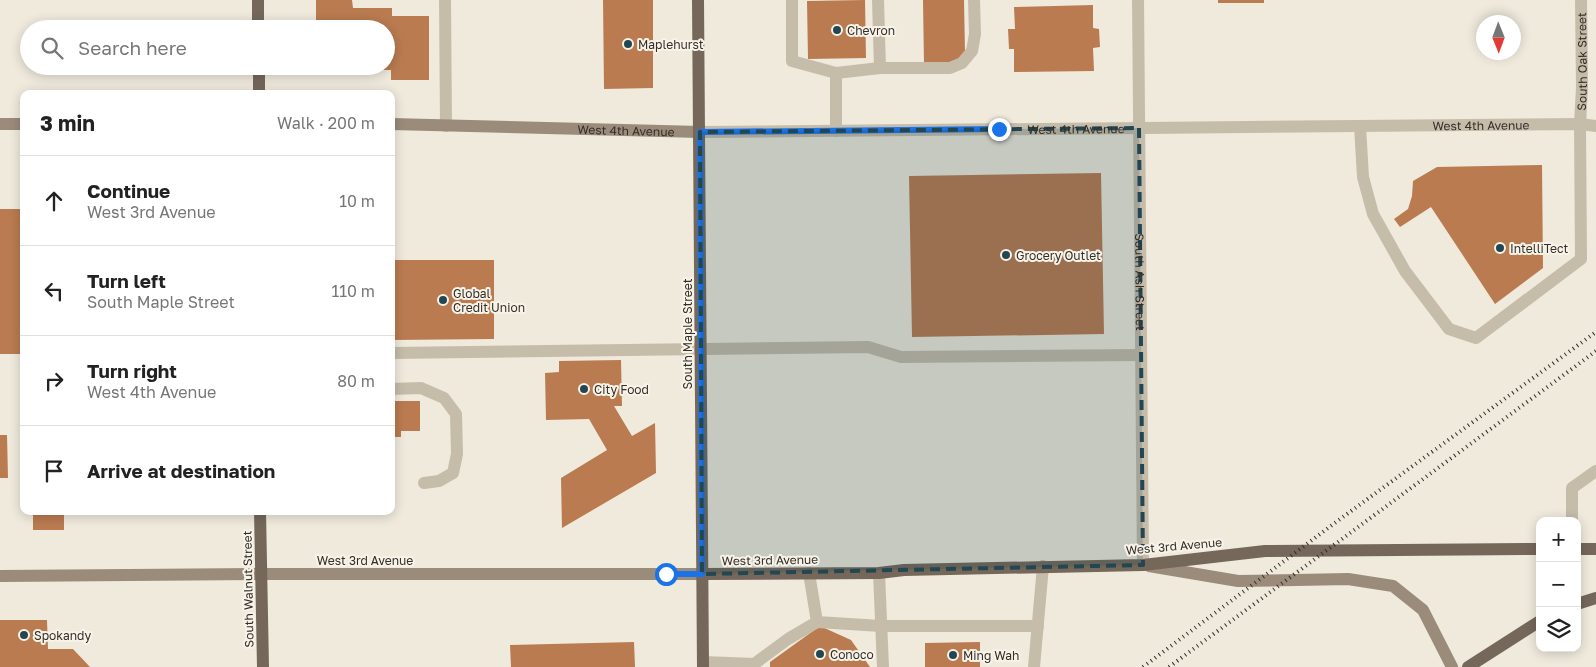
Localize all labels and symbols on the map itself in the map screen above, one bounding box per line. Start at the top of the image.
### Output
street label: South Oak Street [1573,12,1590,111]
north arrow [1476,15,1521,60]
place label: Chevron [847,23,895,38]
marker: Chevron [831,24,843,36]
place label: Maplehurst [638,37,704,52]
marker: Maplehurst [622,38,634,50]
street label: West 4th Avenue [1432,117,1530,133]
route end [988,118,1011,141]
street label: West 4th Avenue [577,121,675,139]
street label: West 4th Avenue [1027,121,1125,137]
street label: South Ash Street [1133,233,1148,331]
place label: IntelliTect [1510,241,1569,256]
marker: IntelliTect [1494,242,1506,254]
place label: Grocery Outlet [1016,248,1101,263]
marker: Grocery Outlet [1000,249,1012,261]
street label: South Maple Street [680,278,695,390]
place label: Global Credit Union [453,286,525,315]
marker: Global Credit Union [437,294,449,306]
place label: City Food [594,382,649,397]
marker: City Food [578,383,590,395]
street label: South Walnut Street [239,530,257,648]
street label: West 3rd Avenue [1125,534,1223,558]
street label: West 3rd Avenue [722,552,818,568]
street label: West 3rd Avenue [317,553,413,568]
route start [655,563,678,586]
place label: Spokandy [34,628,91,643]
marker: Spokandy [18,629,30,641]
place label: Conoco [830,647,874,662]
marker: Conoco [814,648,826,660]
place label: Ming Wah [963,648,1020,663]
marker: Ming Wah [947,649,959,661]

